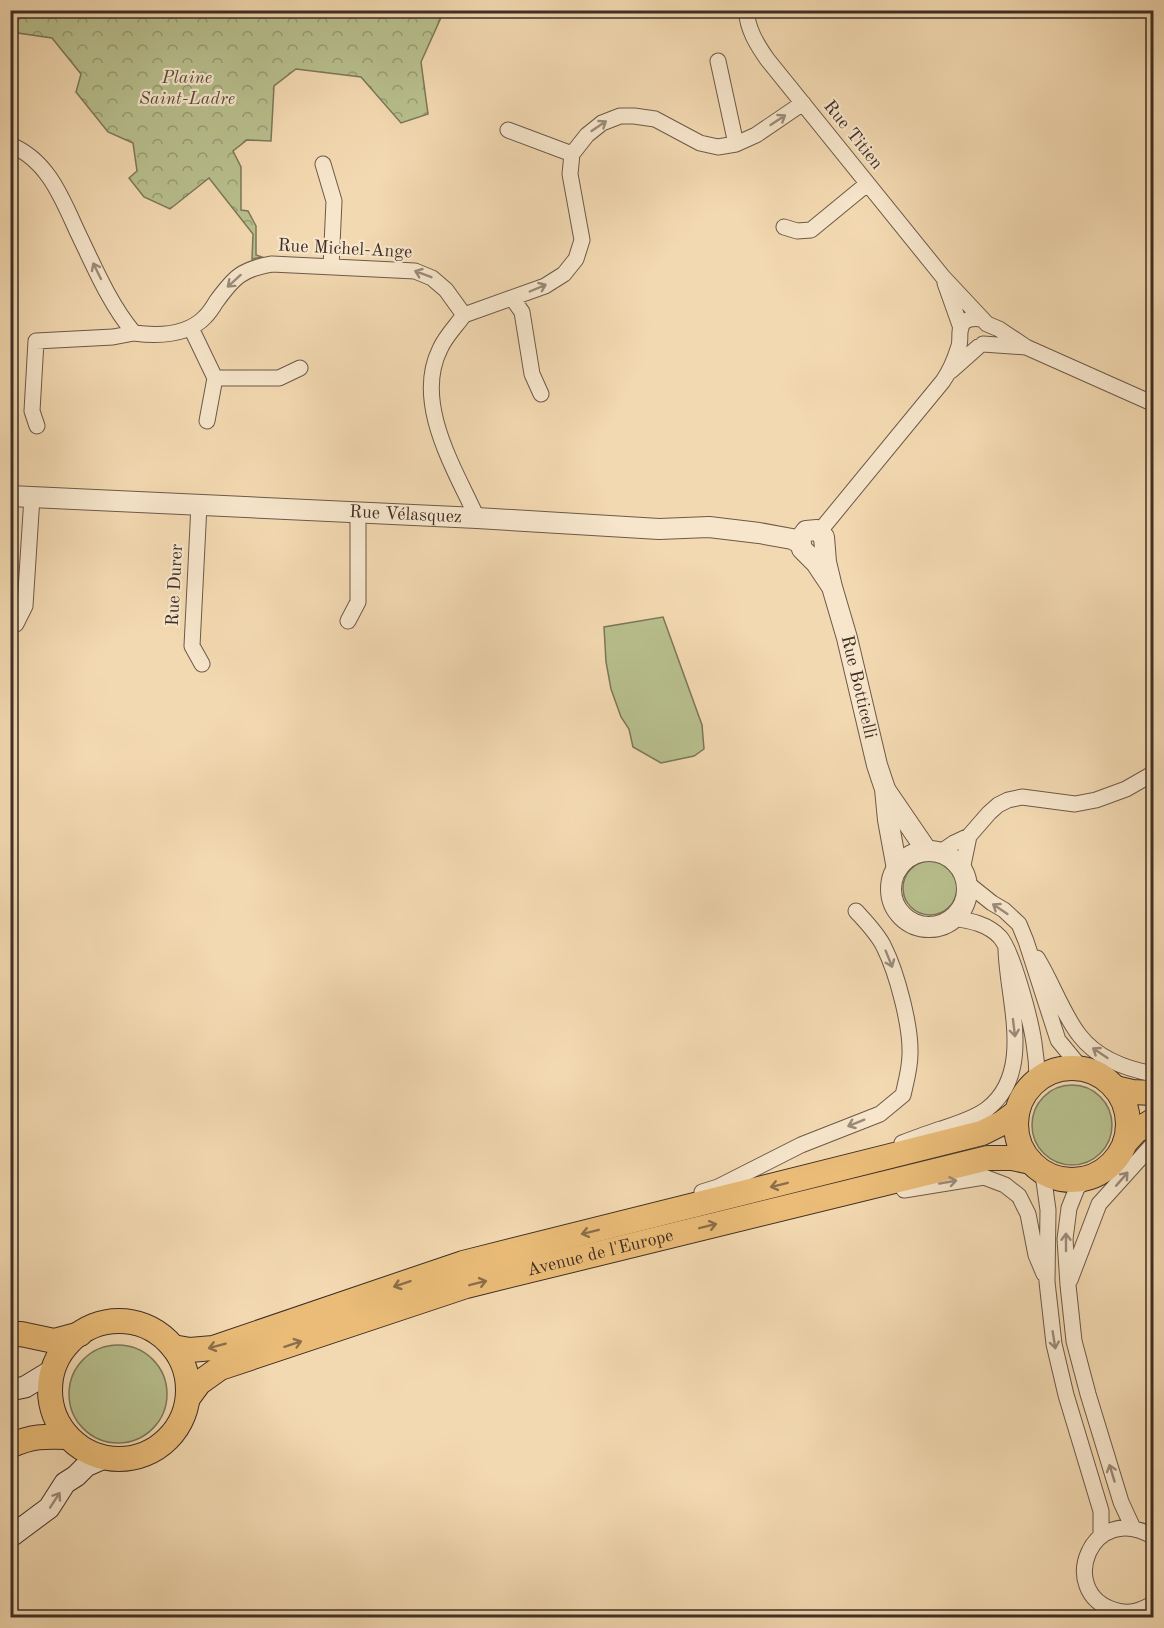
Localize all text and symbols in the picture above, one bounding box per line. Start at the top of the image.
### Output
park label: Plaine Saint-Ladre [139,69,235,108]
street label: Rue Titien [820,97,886,173]
one-way arrow [769,114,786,126]
one-way arrow [591,120,608,133]
street label: Rue Michel-Ange [277,236,413,262]
one-way arrow [90,263,102,281]
one-way arrow [414,268,433,279]
one-way arrow [227,274,242,288]
one-way arrow [529,282,547,293]
street label: Rue Vélasquez [349,503,462,526]
street label: Rue Durer [164,543,186,627]
street label: Rue Botticelli [838,634,879,740]
one-way arrow [993,903,1009,915]
one-way arrow [884,949,895,968]
one-way arrow [1009,1017,1020,1037]
one-way arrow [1091,1047,1108,1060]
one-way arrow [848,1118,866,1129]
one-way arrow [1115,1171,1129,1186]
one-way arrow [938,1176,957,1187]
one-way arrow [770,1179,789,1191]
one-way arrow [698,1220,717,1232]
street label: Avenue de l'Europe [525,1226,675,1280]
one-way arrow [581,1227,600,1239]
one-way arrow [1060,1233,1071,1253]
one-way arrow [469,1277,488,1289]
one-way arrow [393,1279,412,1290]
one-way arrow [1048,1330,1059,1350]
one-way arrow [283,1337,302,1348]
one-way arrow [208,1340,227,1352]
one-way arrow [1106,1464,1117,1483]
one-way arrow [49,1492,61,1509]

